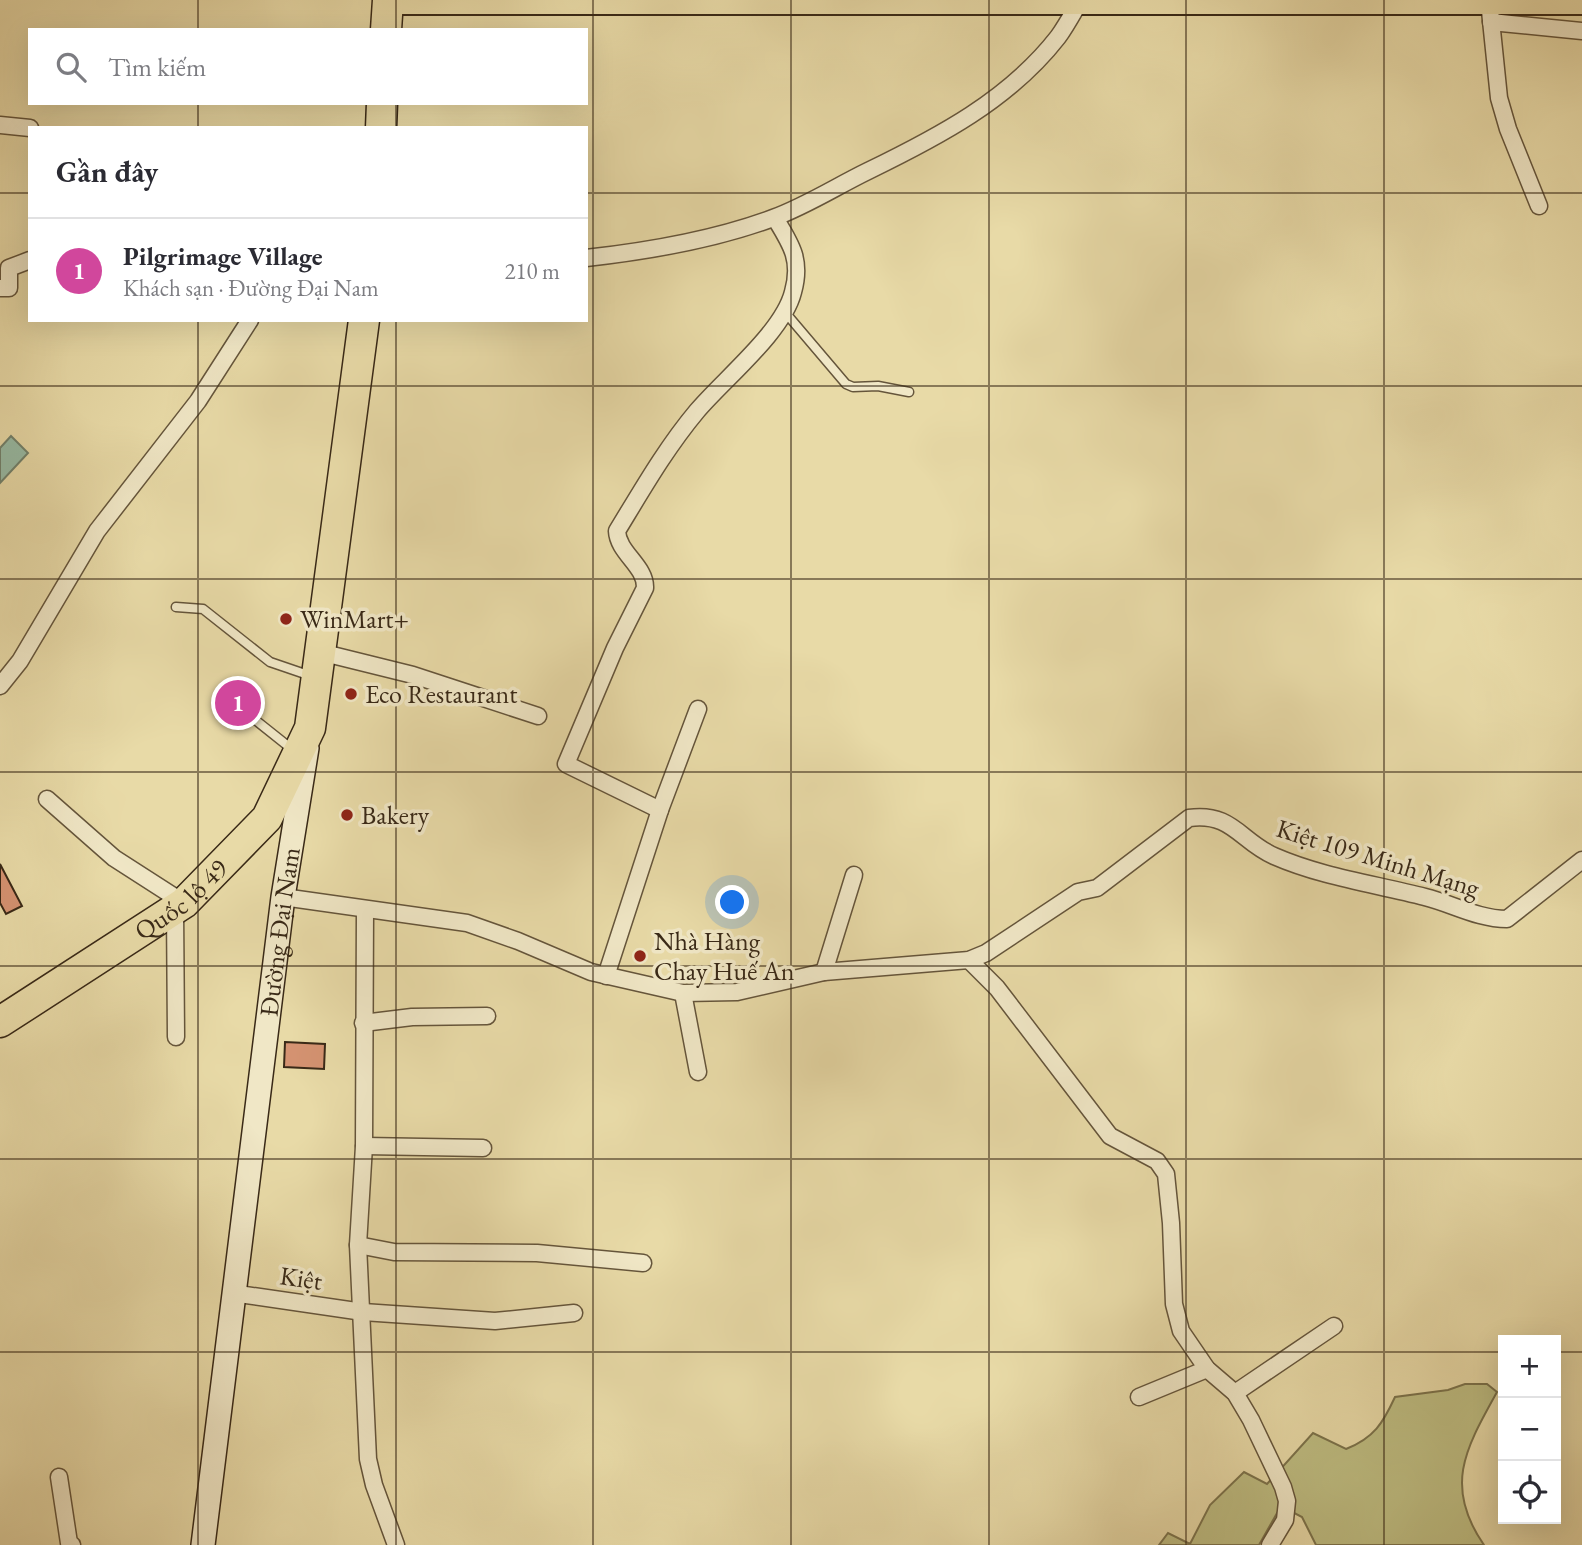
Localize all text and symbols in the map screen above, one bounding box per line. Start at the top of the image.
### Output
search box [28,28,588,105]
icon: search [52,48,90,86]
text: Tìm kiếm [108,50,206,84]
text: Gần đây [56,152,158,191]
text: Pilgrimage Village [123,239,323,273]
text: 1 [73,256,85,286]
text: 210 m [504,256,560,286]
text: Khách sạn · Đường Đại Nam [123,273,379,303]
place label: WinMart+ [300,602,409,636]
marker: WinMart+ [278,611,294,627]
pin: 1 [215,677,261,729]
place label: Eco Restaurant [365,677,517,711]
marker: Eco Restaurant [343,686,359,702]
place label: Bakery [361,798,430,832]
marker: Bakery [339,807,355,823]
street label: Kiệt 109 Minh Mạng [1272,811,1484,905]
street label: Đường Đại Nam [251,845,308,1018]
street label: Quốc lộ 49 [128,851,235,948]
your location [715,885,749,919]
place label: Nhà Hàng Chay Huế An [654,924,795,988]
marker: Nhà Hàng Chay Huế An [632,948,648,964]
street label: Kiệt [278,1258,324,1298]
map controls [1498,1335,1561,1524]
button: + [1498,1335,1561,1398]
button: − [1498,1398,1561,1461]
button: locate [1498,1461,1561,1524]

